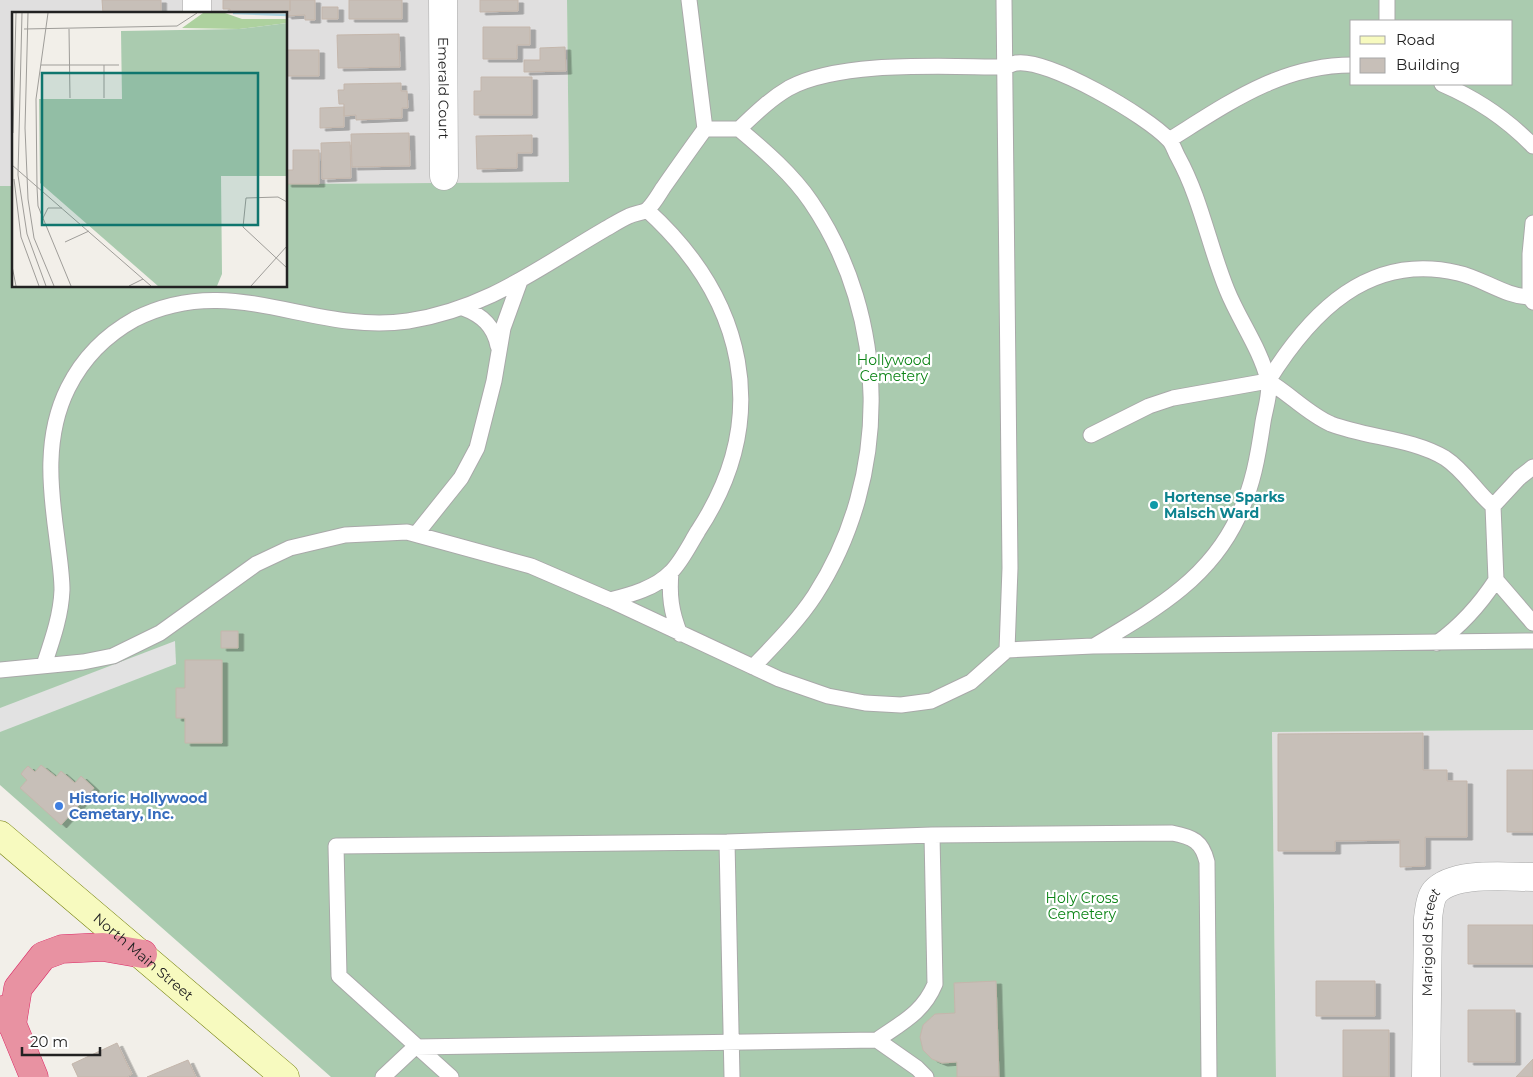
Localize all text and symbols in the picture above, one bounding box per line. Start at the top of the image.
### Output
inset map [12,12,288,288]
legend [1350,20,1513,85]
text: Road [1396,30,1435,49]
street label: Emerald Court [434,37,453,140]
text: Building [1396,55,1460,74]
park label: Hollywood Cemetery [857,351,931,385]
place label: Hortense Sparks Malsch Ward [1164,488,1285,522]
marker: Hortense Sparks Malsch Ward [1148,499,1160,511]
place label: Historic Hollywood Cemetary, Inc. [69,789,207,823]
marker: Historic Hollywood Cemetary, Inc. [53,800,65,812]
street label: Marigold Street [1418,883,1444,996]
park label: Holy Cross Cemetery [1046,889,1119,923]
street label: North Main Street [90,909,197,1004]
scale bar [22,1024,100,1056]
text: 20 m [30,1032,68,1051]

